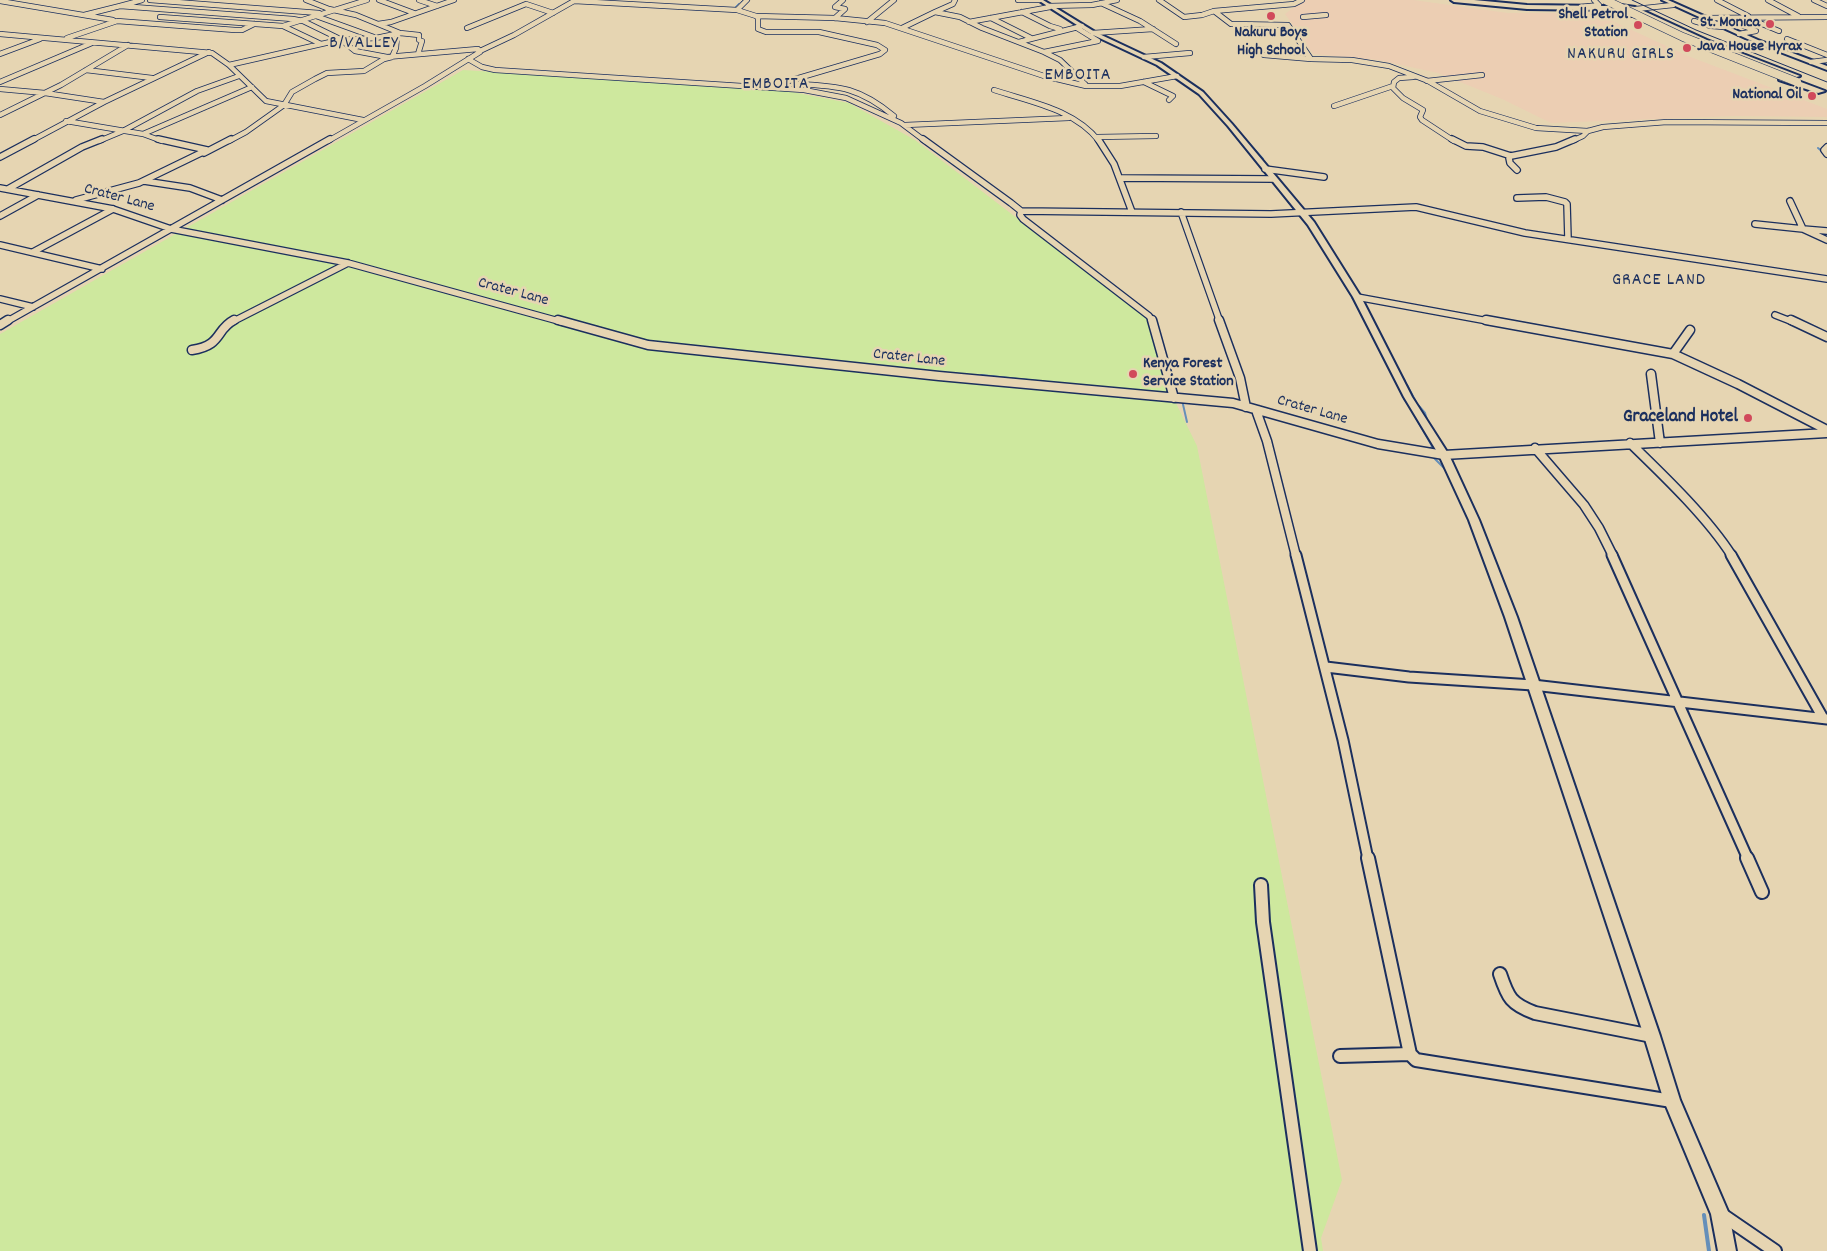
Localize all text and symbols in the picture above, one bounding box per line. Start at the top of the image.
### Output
place label: Shell Petrol Station [1558,6,1628,44]
marker: Nakuru Boys High School [1265,10,1277,22]
place label: St. Monica [1700,14,1760,34]
marker: St. Monica [1764,18,1776,30]
marker: Shell Petrol Station [1632,19,1644,31]
place label: Nakuru Boys High School [1234,24,1308,62]
district label: B/VALLEY [328,34,400,56]
place label: Java House Hyrax [1697,38,1802,58]
marker: Java House Hyrax [1681,42,1693,54]
district label: NAKURU GIRLS [1565,45,1677,67]
district label: EMBOITA [1044,66,1112,88]
district label: EMBOITA [742,75,810,97]
place label: National Oil [1732,86,1802,106]
marker: National Oil [1806,90,1818,102]
street label: Crater Lane [82,180,156,218]
district label: GRACE LAND [1611,271,1707,293]
street label: Crater Lane [476,274,550,312]
street label: Crater Lane [872,346,946,372]
place label: Kenya Forest Service Station [1143,355,1234,393]
marker: Kenya Forest Service Station [1127,368,1139,380]
street label: Crater Lane [1275,392,1349,430]
place label: Graceland Hotel [1623,407,1738,429]
marker: Graceland Hotel [1742,412,1754,424]

